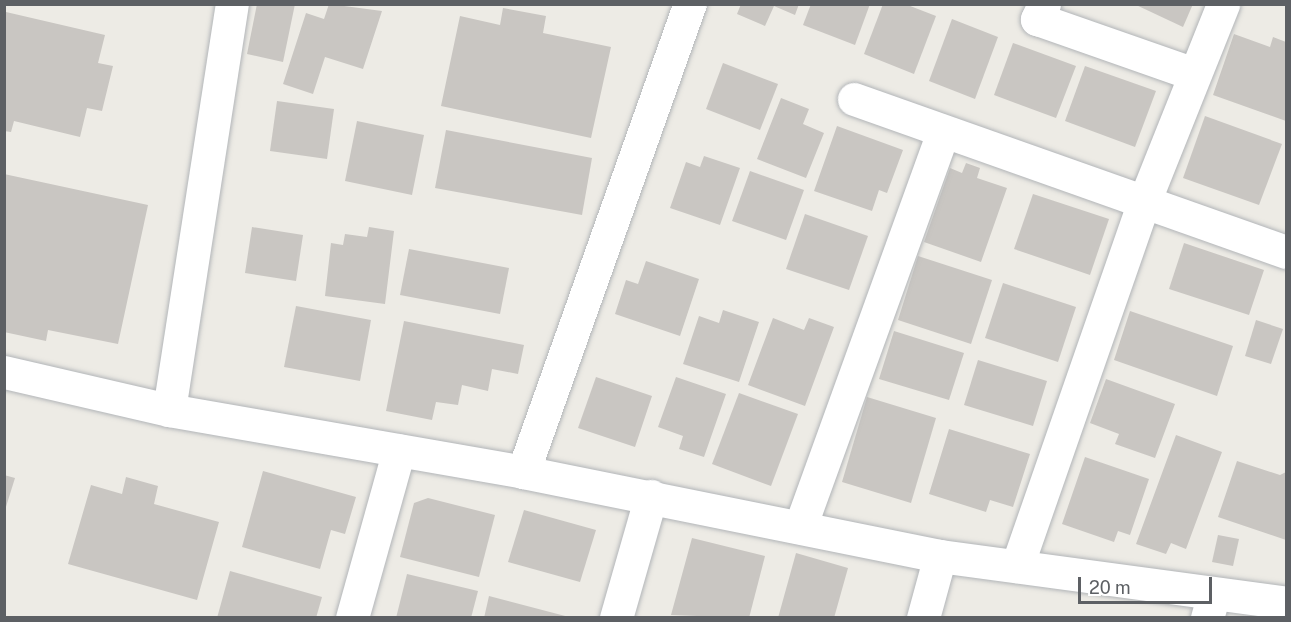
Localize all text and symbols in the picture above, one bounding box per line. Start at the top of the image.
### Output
scale bar [1081,565,1214,603]
text: 20 m [1089,577,1131,598]

